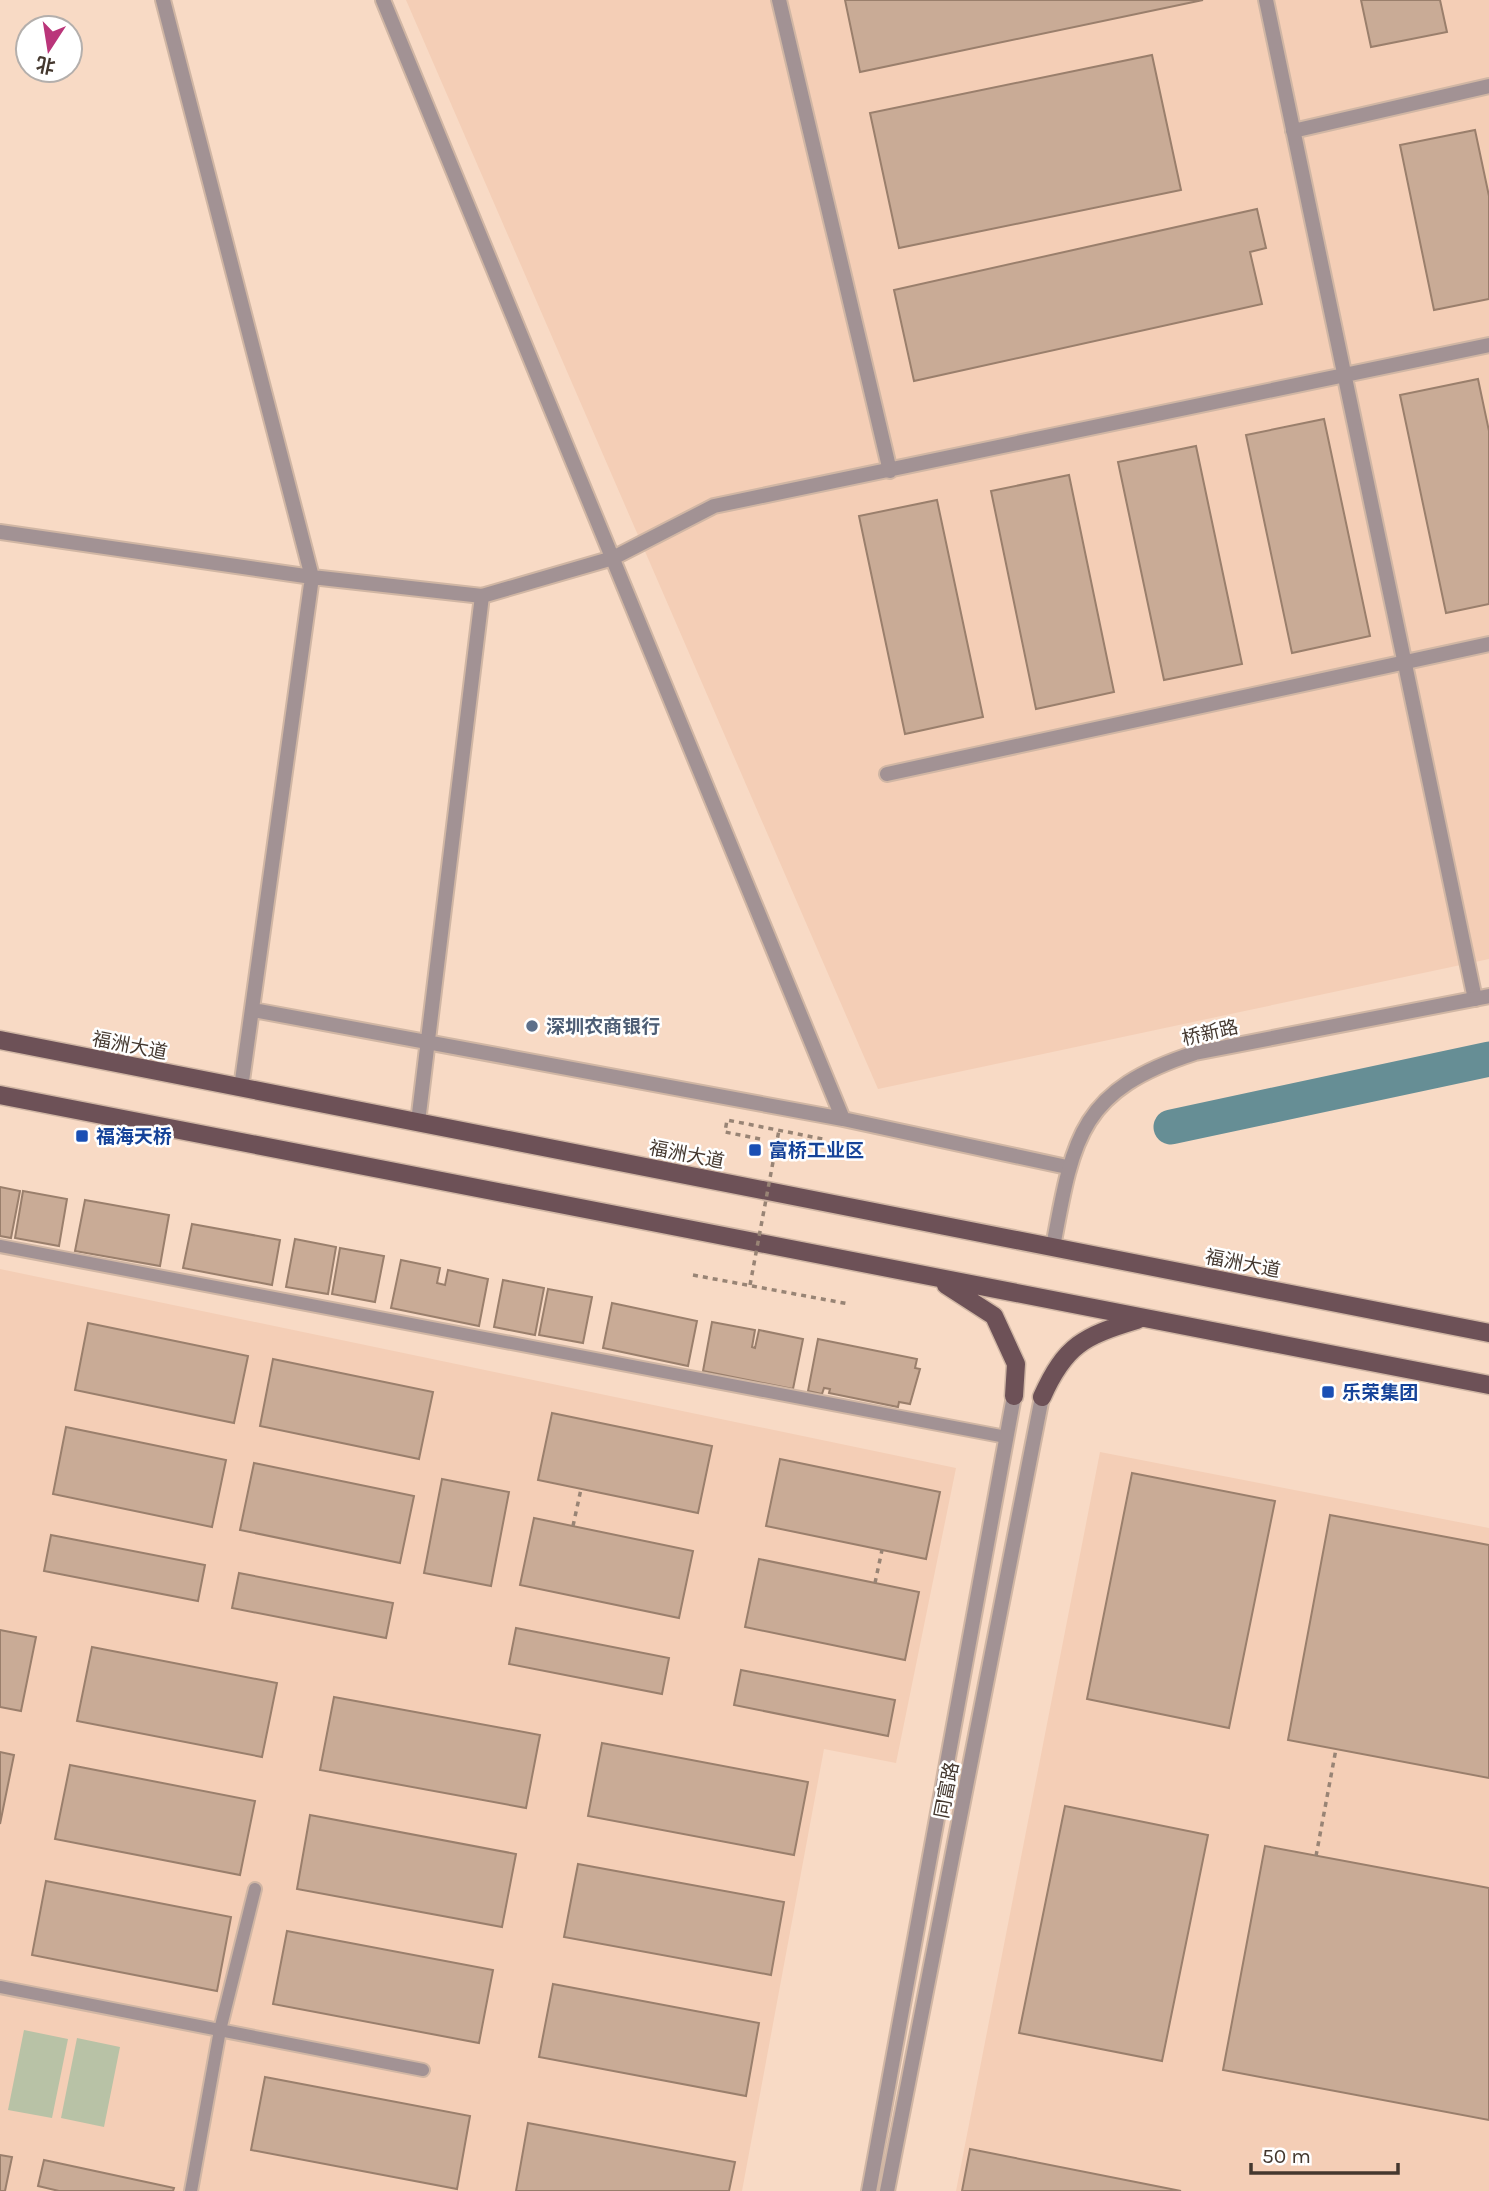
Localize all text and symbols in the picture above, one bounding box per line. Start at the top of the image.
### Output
north arrow [14,14,84,84]
text: 北 [34,52,57,77]
place label: 深圳农商银行 [546,1016,660,1038]
street label: 桥新路 [1180,1016,1240,1050]
marker: 深圳农商银行 [524,1018,540,1034]
street label: 福洲大道 [90,1028,169,1064]
place label: 福海天桥 [96,1126,172,1148]
marker: 福海天桥 [74,1128,90,1144]
street label: 福洲大道 [647,1137,726,1173]
place label: 富桥工业区 [769,1140,864,1162]
marker: 富桥工业区 [747,1142,763,1158]
street label: 福洲大道 [1203,1246,1282,1282]
place label: 乐荣集团 [1342,1382,1418,1404]
marker: 乐荣集团 [1320,1384,1336,1400]
street label: 同富路 [931,1760,963,1820]
scale bar [1251,2132,1398,2176]
text: 50 m [1262,2144,1311,2168]

